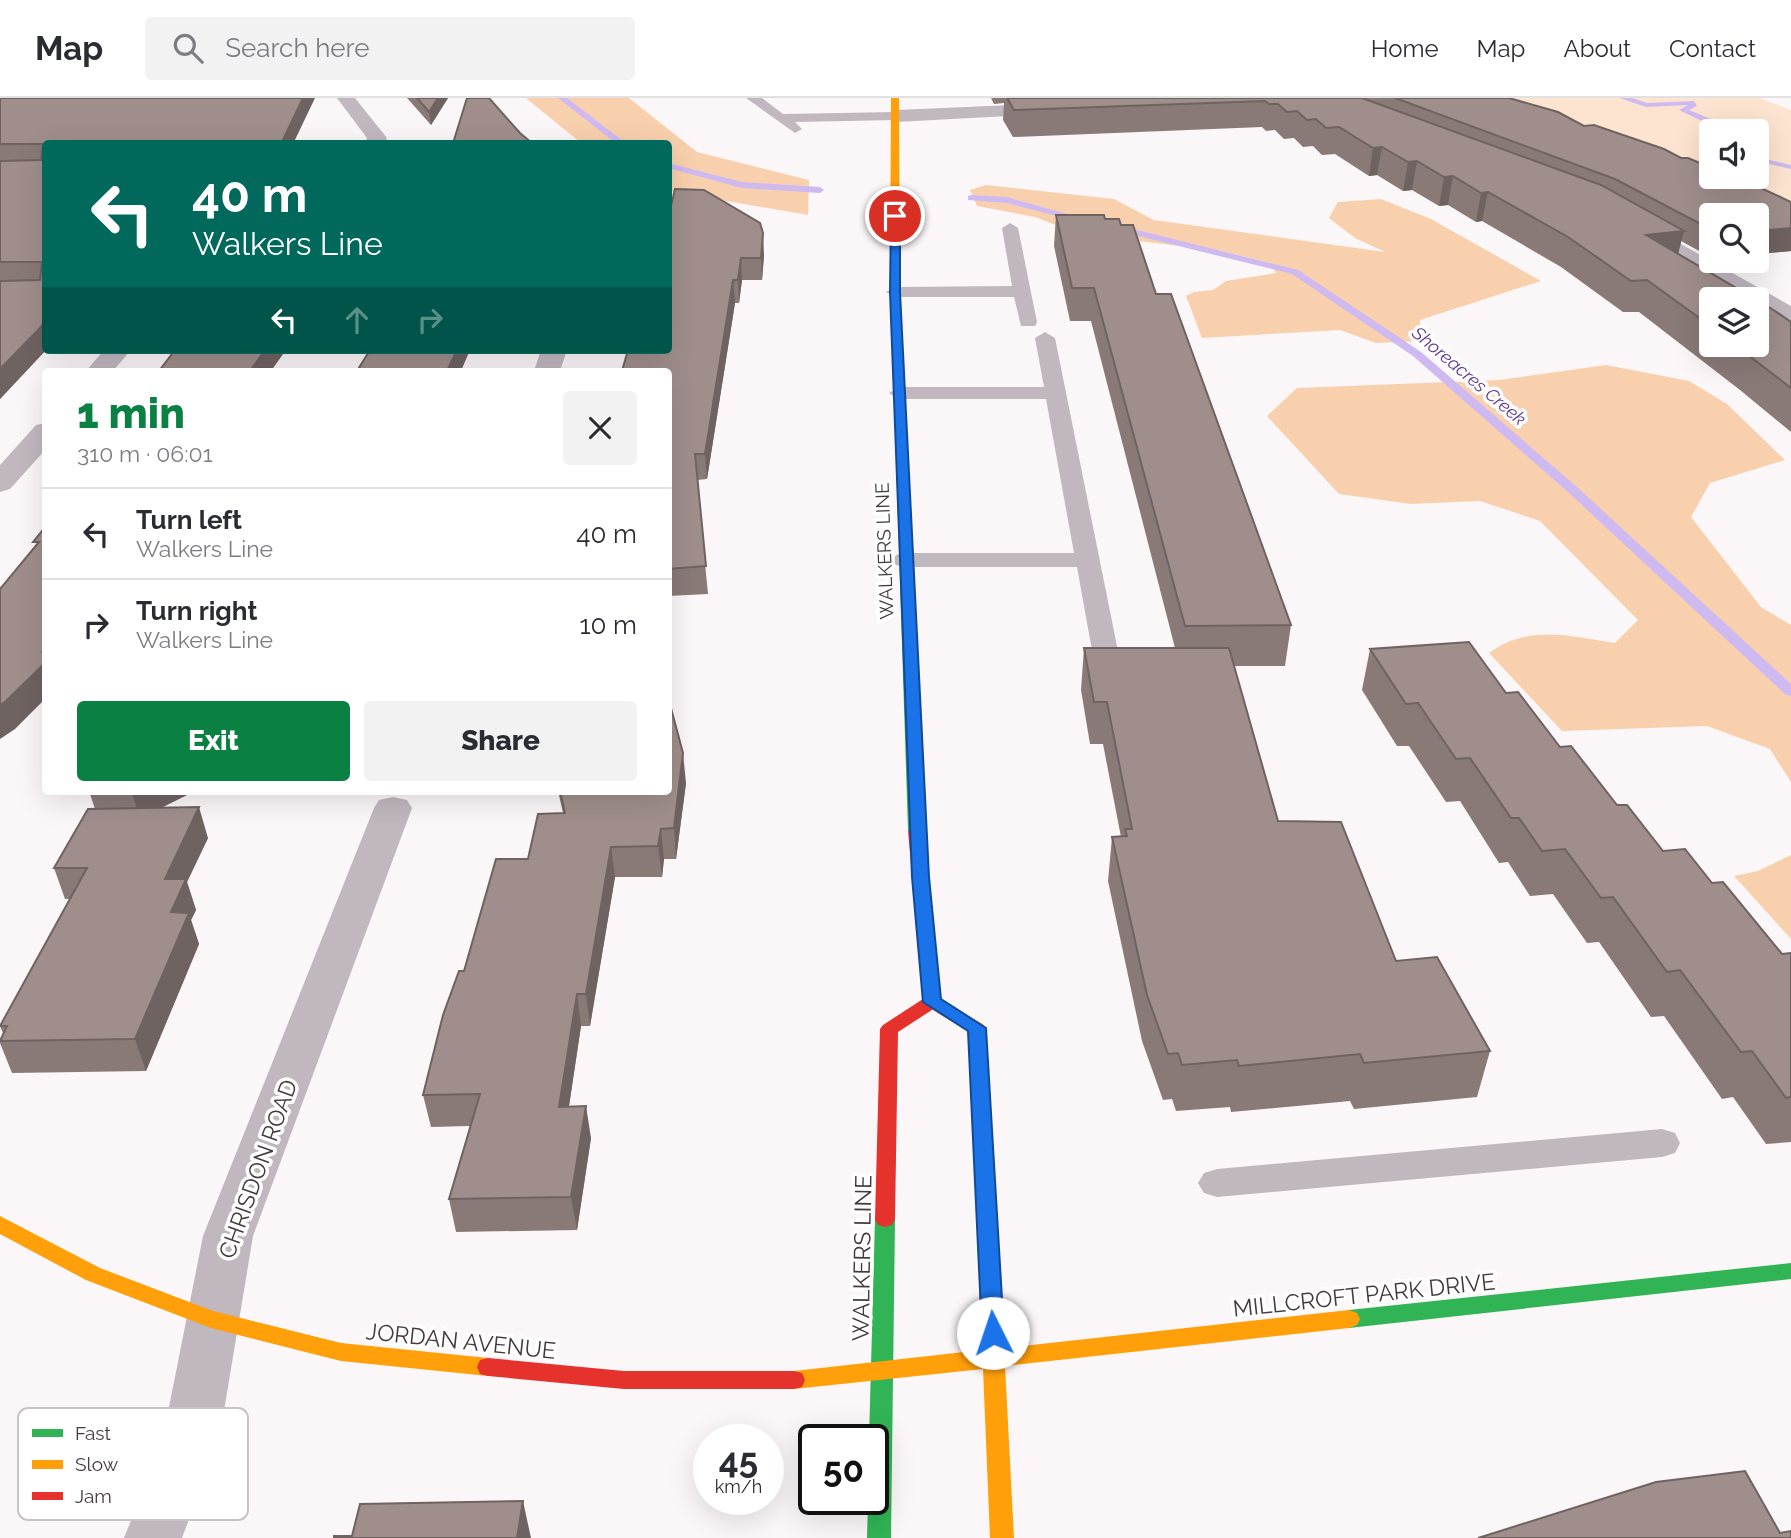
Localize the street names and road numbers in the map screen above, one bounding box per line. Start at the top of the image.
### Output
street label: WALKERS LINE [871,482,897,620]
street label: CHRISDON ROAD [213,1076,302,1262]
street label: WALKERS LINE [847,1175,876,1341]
street label: MILLCROFT PARK DRIVE [1231,1267,1497,1322]
street label: JORDAN AVENUE [365,1317,557,1364]

